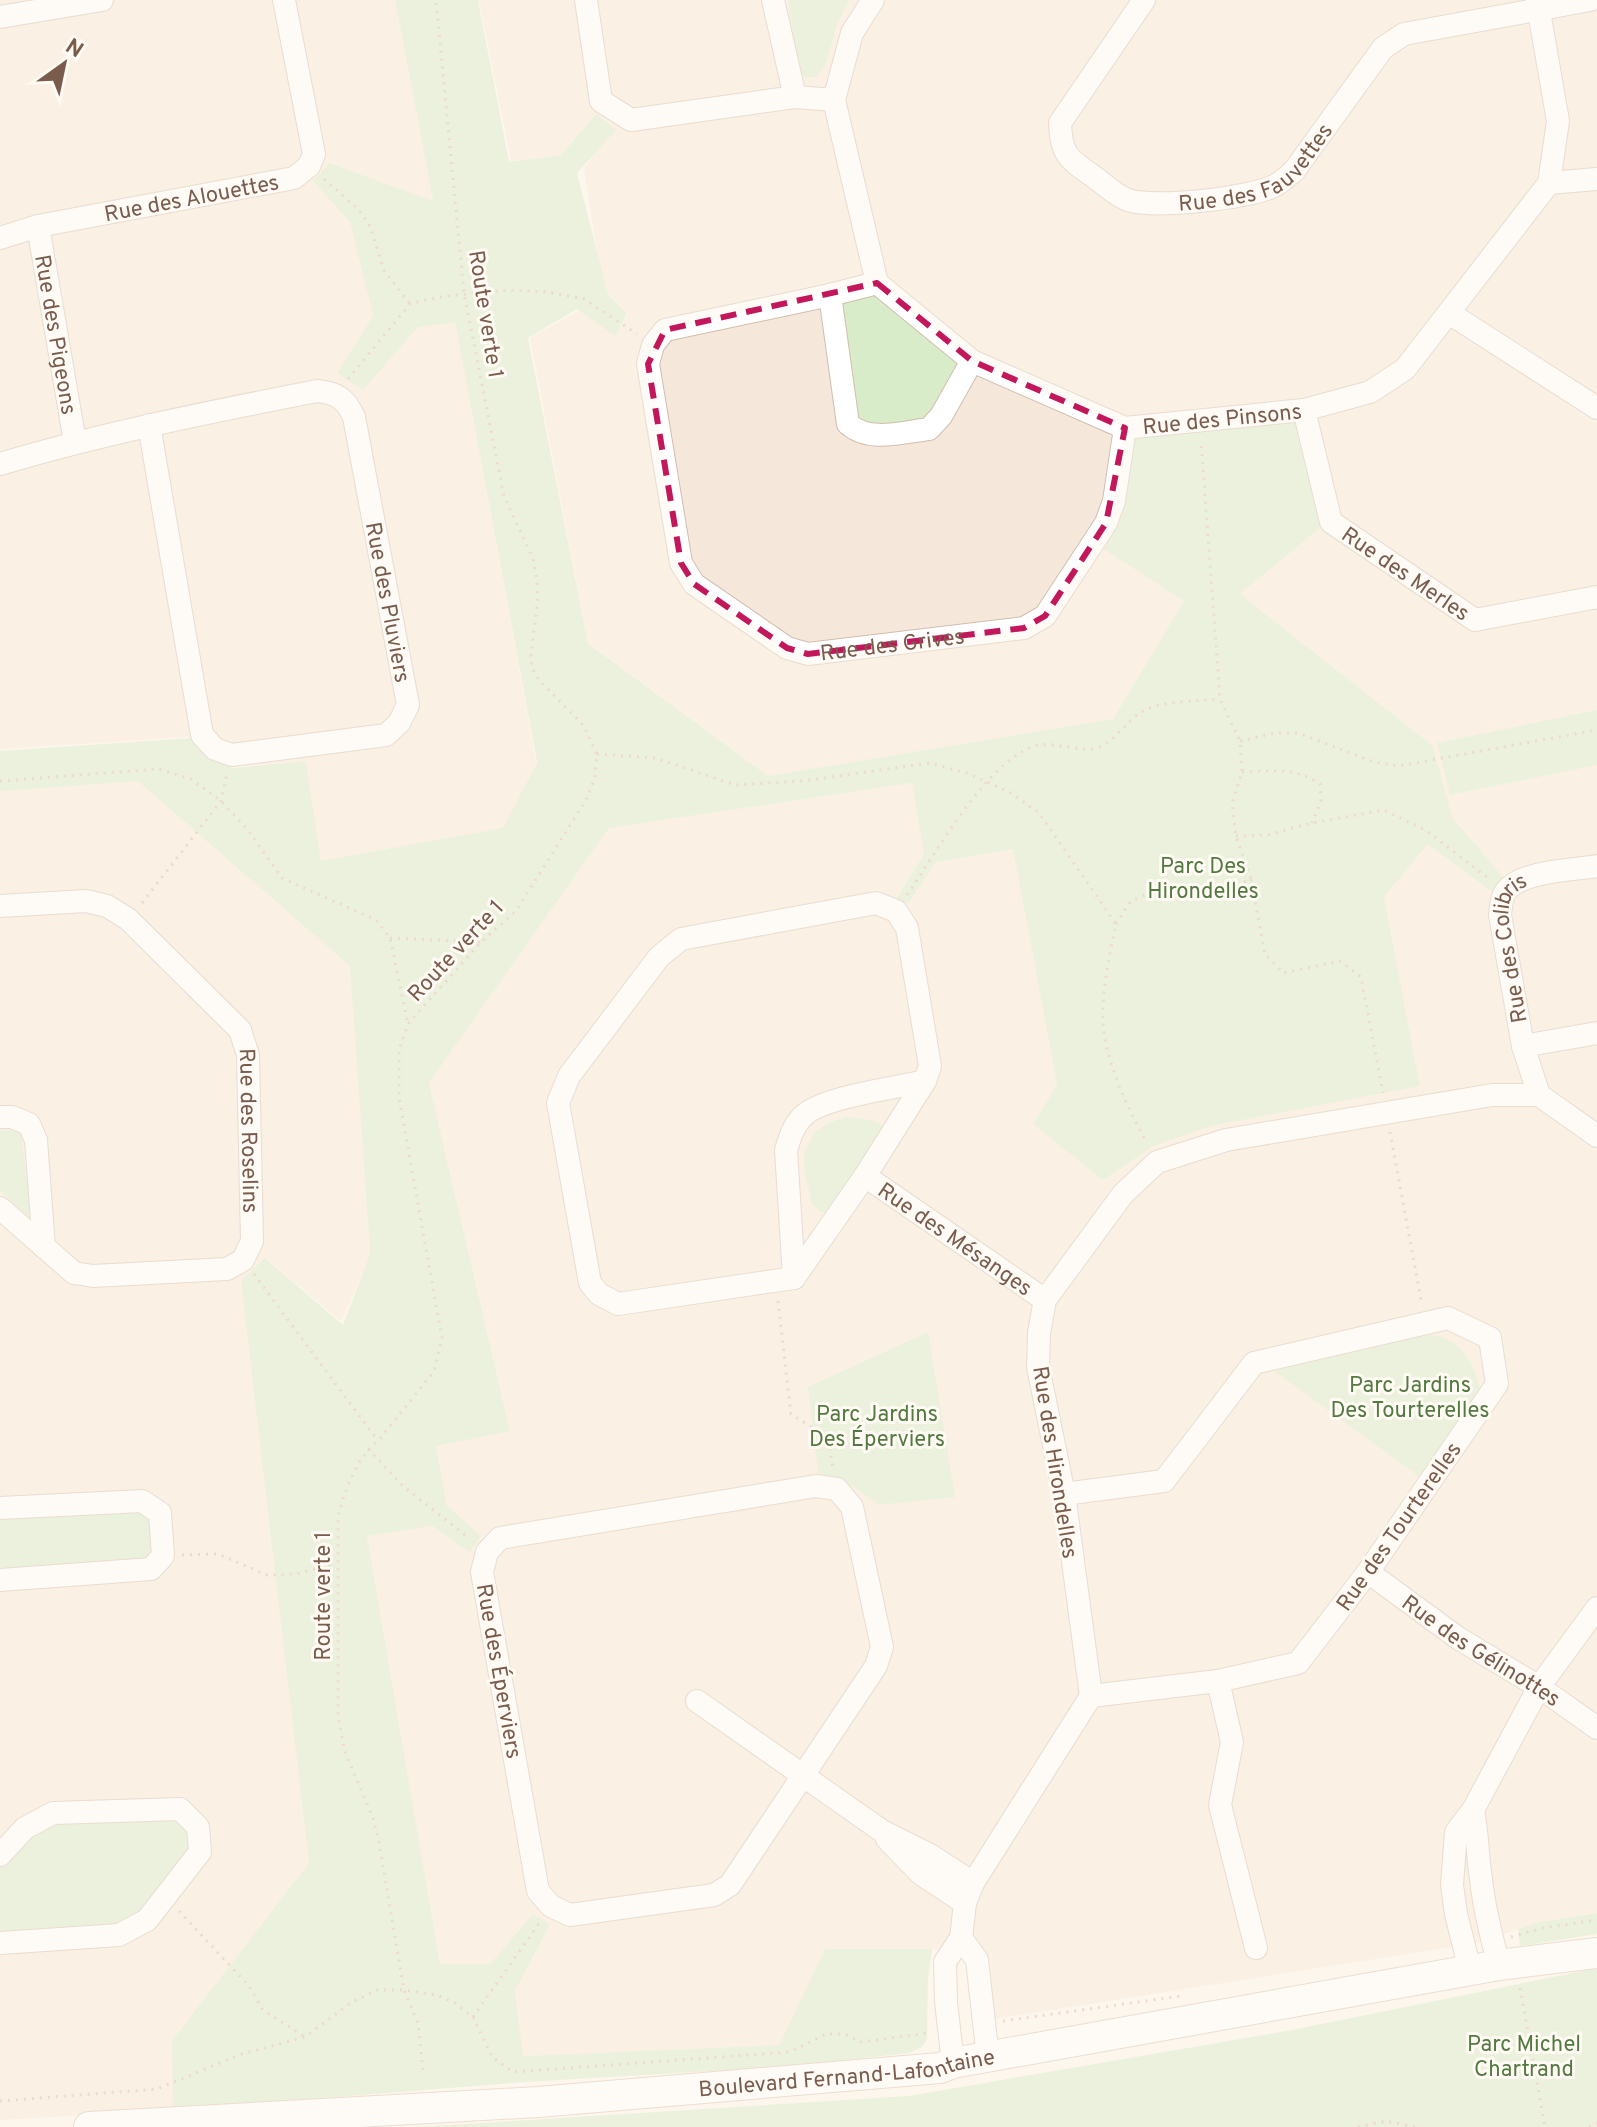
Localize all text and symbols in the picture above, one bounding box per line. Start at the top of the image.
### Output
north arrow [24,24,104,104]
text: N [60,34,88,65]
street label: Rue des Fauvettes [1178,119,1340,219]
street label: Rue des Alouettes [102,170,282,229]
street label: Route verte 1 [461,248,508,380]
street label: Rue des Pigeons [27,253,81,417]
street label: Rue des Pinsons [1141,399,1303,442]
street label: Rue des Pluviers [358,520,415,685]
street label: Rue des Merles [1335,522,1474,628]
street label: Rue des Grives [819,624,966,668]
park label: Parc Des Hirondelles [1147,854,1259,906]
street label: Rue des Colibris [1489,868,1535,1025]
street label: Route verte 1 [403,895,511,1008]
street label: Rue des Roselins [232,1048,262,1214]
street label: Rue des Mésanges [872,1178,1037,1303]
street label: Rue des Hirondelles [1025,1364,1082,1561]
park label: Parc Jardins Des Tourterelles [1330,1373,1490,1425]
park label: Parc Jardins Des Éperviers [809,1402,945,1454]
street label: Rue des Tourterelles [1332,1438,1469,1617]
street label: Route verte 1 [311,1531,338,1661]
street label: Rue des Éperviers [469,1581,528,1761]
street label: Rue des Gélinottes [1396,1590,1565,1714]
park label: Parc Michel Chartrand [1467,2032,1581,2084]
street label: Boulevard Fernand-Lafontaine [698,2045,997,2104]

